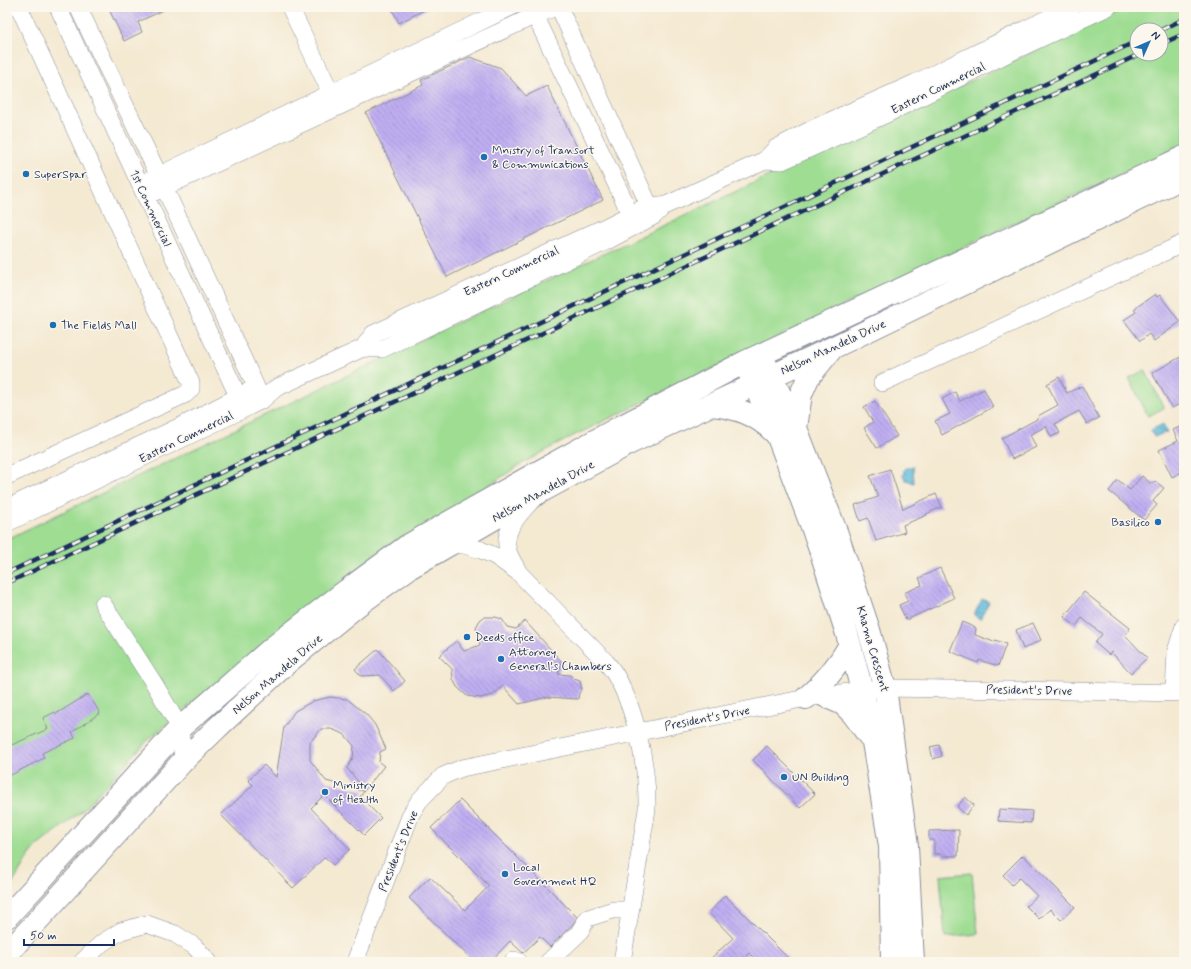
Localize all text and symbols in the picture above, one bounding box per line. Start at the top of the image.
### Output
north arrow [1129,22,1169,62]
text: N [1148,28,1163,43]
street label: Eastern Commercial [889,59,988,119]
place label: Mnistry of Transort & Communications [492,143,595,173]
marker: Mnistry of Transort & Communications [479,152,489,162]
place label: SuperSpar [34,167,87,183]
street label: 1st Commercial [125,168,175,249]
marker: SuperSpar [21,169,31,179]
street label: Eastern Commercial [461,243,561,301]
street label: Nelson Mandela Drive [778,316,889,379]
place label: The Fields Mall [61,318,136,334]
marker: The Fields Mall [48,320,58,330]
street label: Eastern Commercial [137,408,236,468]
street label: Nelson Mandela Drive [489,457,598,527]
place label: Basilico [1111,515,1150,531]
marker: Basilico [1153,517,1163,527]
street label: Khama Crescent [852,604,892,695]
place label: Deeds office [475,630,535,646]
street label: Nelson Mandela Drive [229,631,326,718]
marker: Deeds office [462,632,472,642]
place label: Attorney General's Chambers [509,645,612,675]
marker: Attorney General's Chambers [496,654,506,664]
street label: President's Drive [986,682,1072,700]
street label: President's Drive [663,703,751,735]
place label: UN Building [792,770,849,786]
marker: UN Building [779,772,789,782]
place label: Ministry of Health [333,778,378,808]
marker: Ministry of Health [320,787,330,797]
street label: President's Drive [375,808,423,894]
place label: Local Government HQ [513,860,597,890]
marker: Local Government HQ [500,869,510,879]
scale bar [24,921,114,947]
text: 50 m [30,928,57,944]

